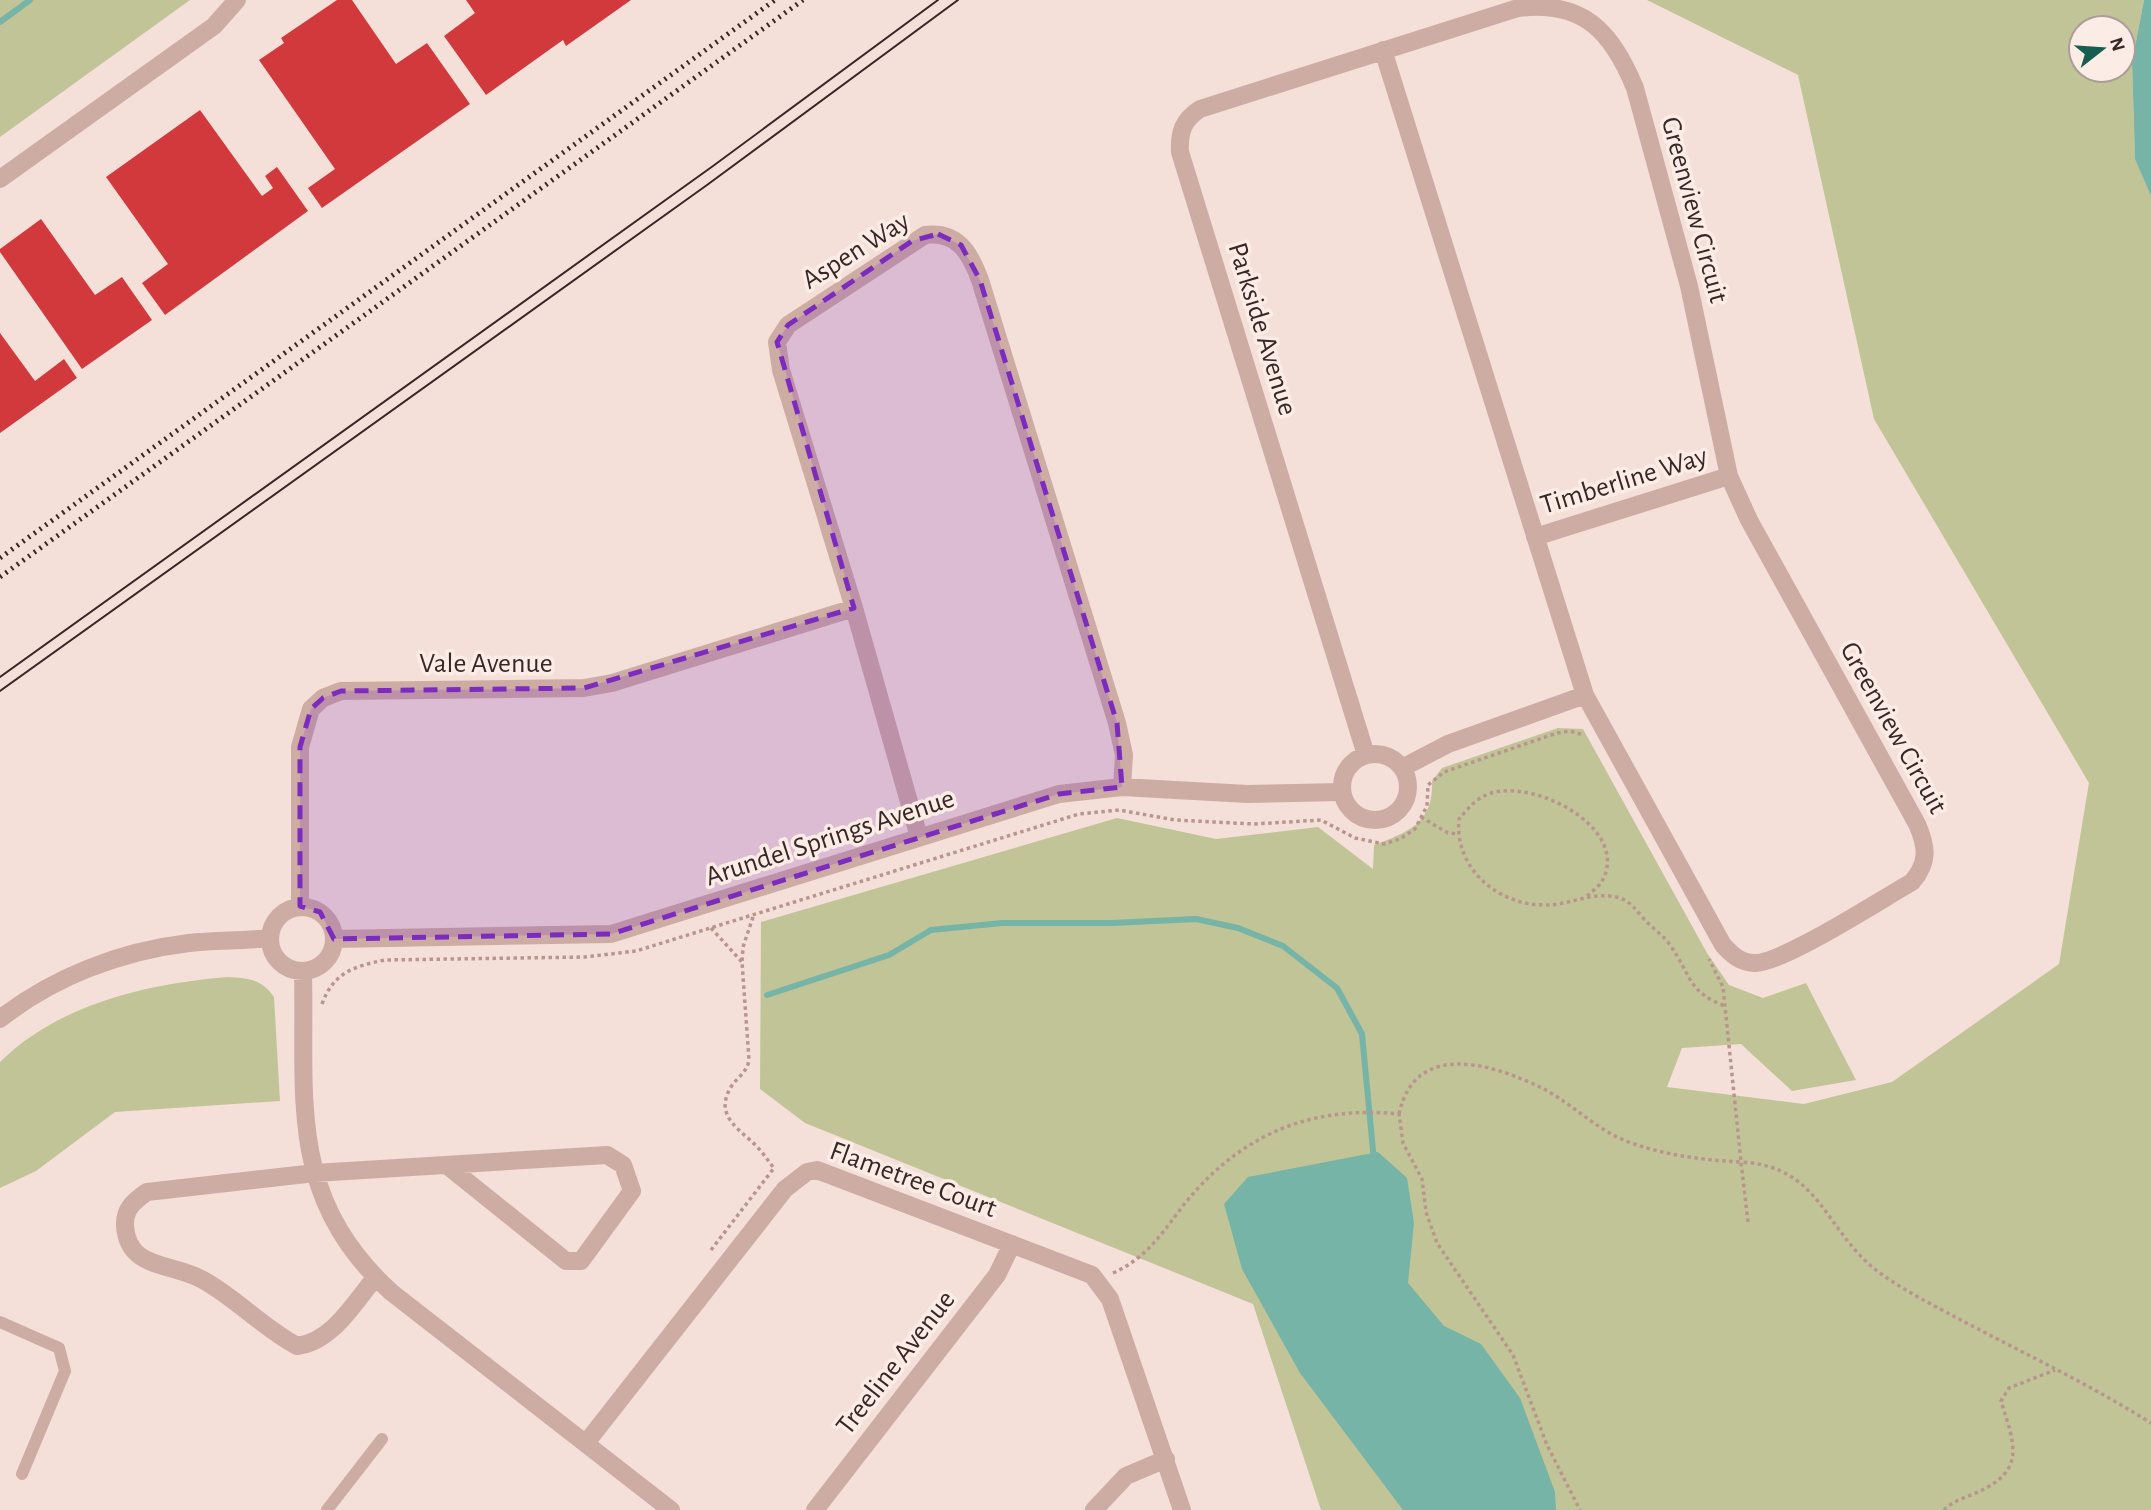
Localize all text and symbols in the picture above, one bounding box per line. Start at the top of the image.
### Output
north arrow [2067,14,2137,84]
text: N [2106,35,2128,54]
street label: Greenview Circuit [1656,114,1732,306]
street label: Aspen Way [797,207,915,295]
street label: Parkside Avenue [1222,239,1302,419]
street label: Timberline Way [1537,442,1711,520]
street label: Greenview Circuit [1834,638,1952,818]
street label: Vale Avenue [419,650,553,678]
street label: Arundel Springs Avenue [702,785,958,891]
street label: Flametree Court [826,1137,1000,1223]
street label: Treeline Avenue [831,1286,961,1440]

